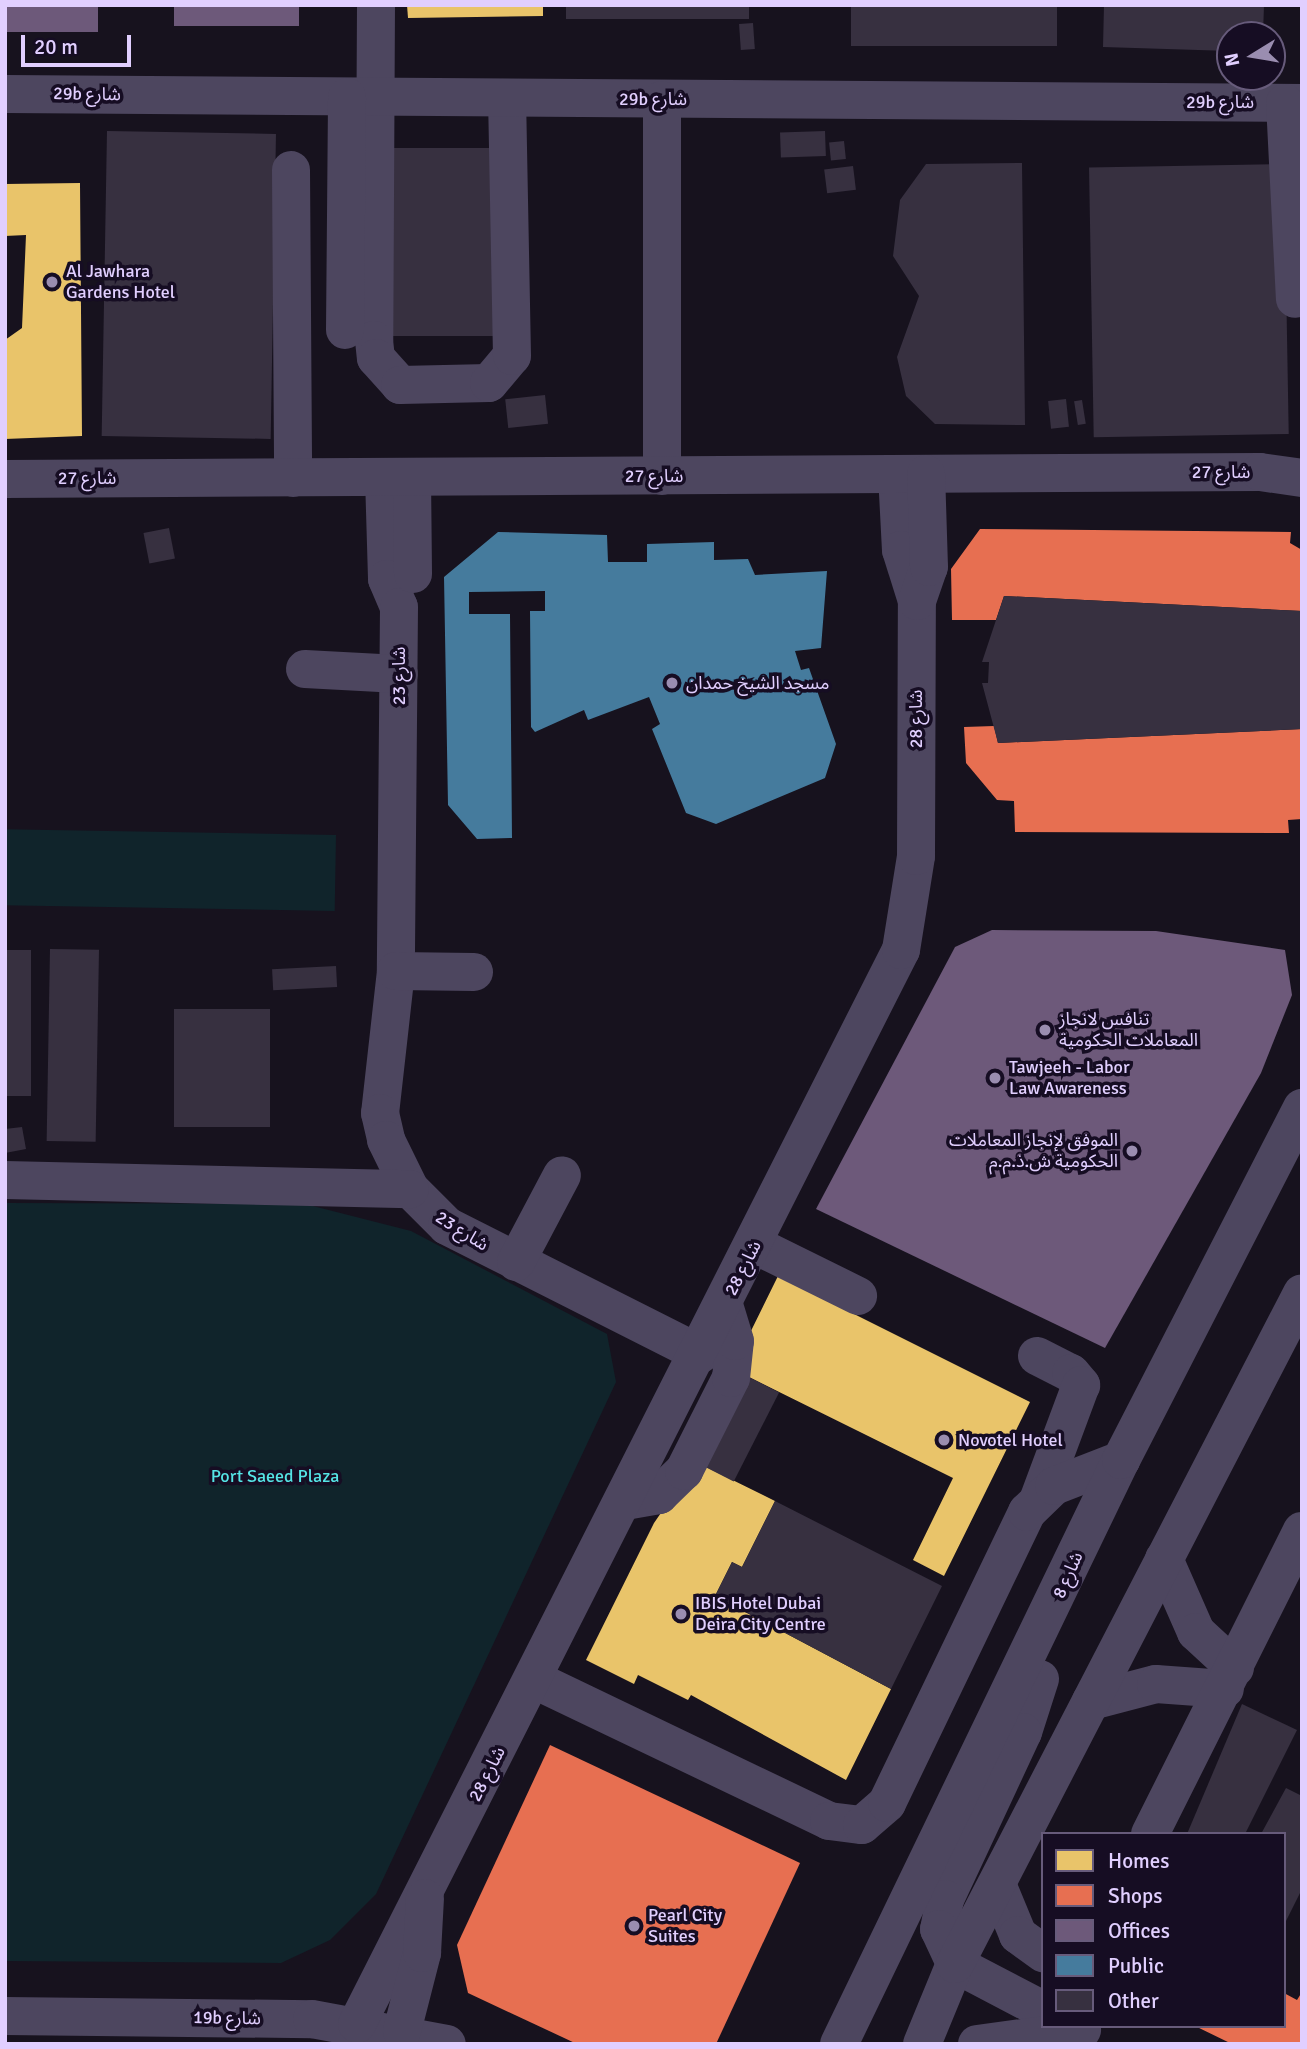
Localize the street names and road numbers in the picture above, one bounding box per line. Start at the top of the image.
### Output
street label: 29b شارع [53,83,121,105]
street label: 29b شارع [619,88,687,110]
street label: 29b شارع [1186,91,1254,113]
street label: شارع 27 [1192,461,1250,483]
street label: شارع 27 [625,465,683,487]
street label: شارع 27 [58,467,116,489]
street label: شارع 23 [388,647,410,705]
street label: شارع 28 [905,690,927,748]
street label: شارع 23 [431,1206,493,1256]
street label: شارع 28 [720,1237,766,1299]
street label: شارع 8 [1048,1548,1088,1602]
street label: شارع 28 [464,1743,510,1805]
street label: 19b شارع [193,2007,261,2029]

